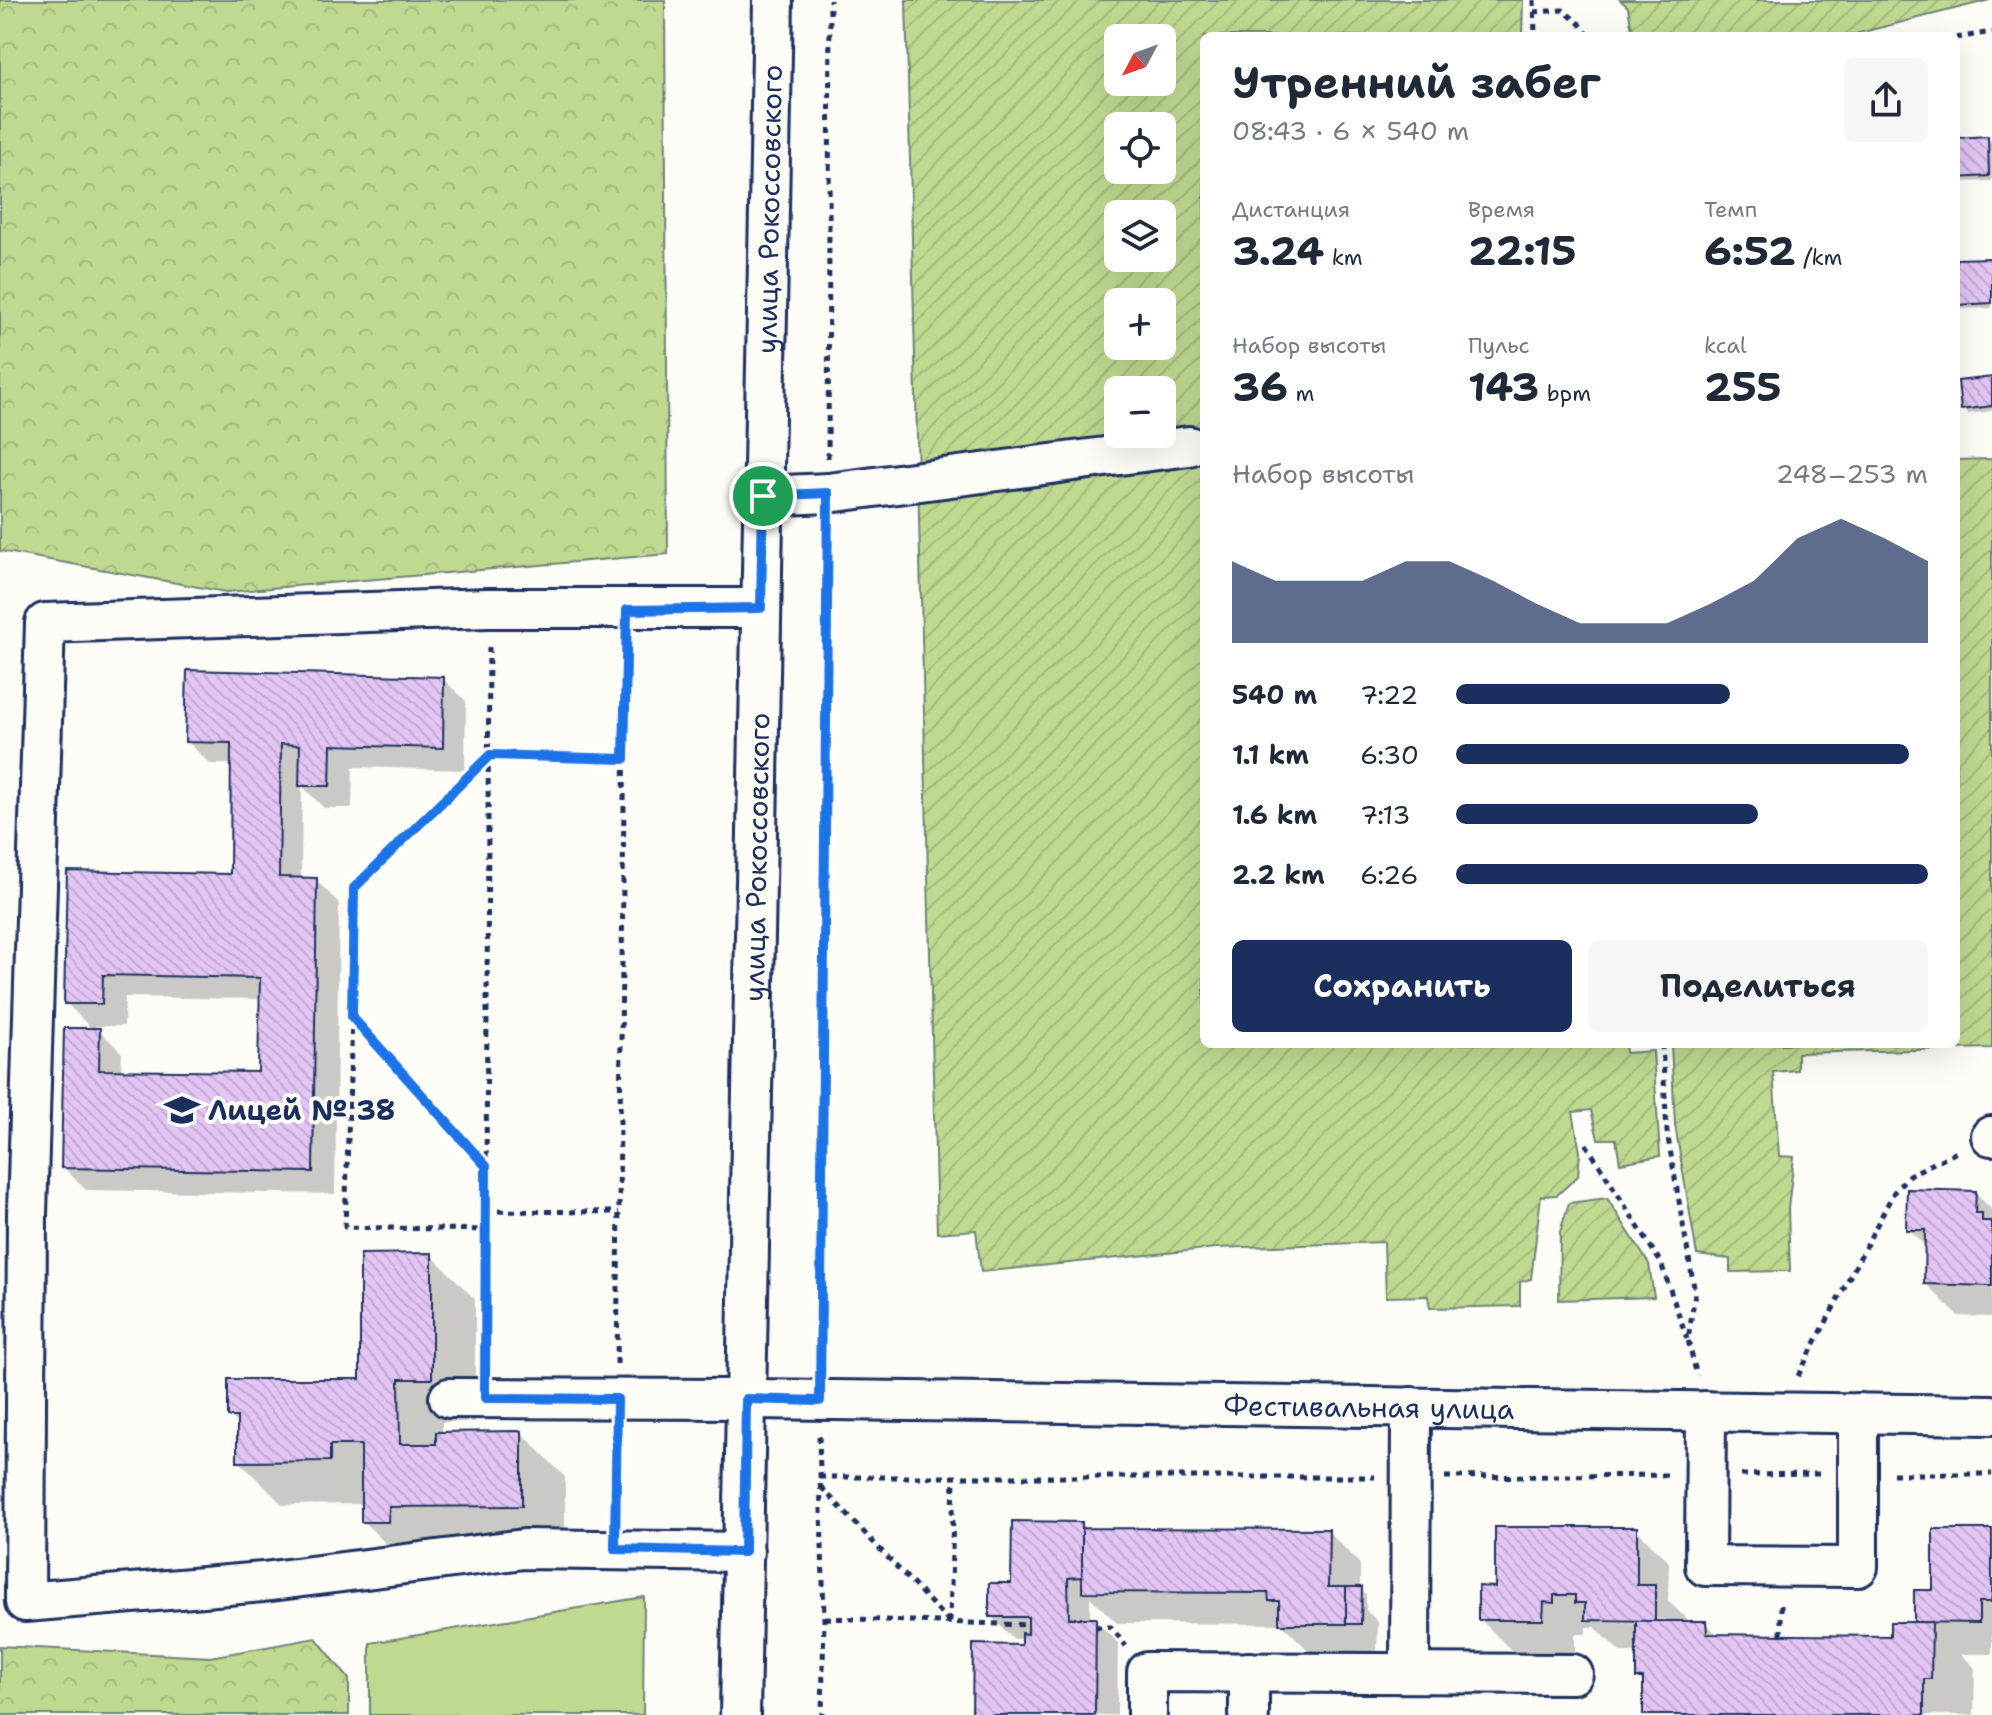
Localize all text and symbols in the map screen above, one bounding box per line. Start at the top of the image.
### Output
north arrow [1104,24,1176,96]
map controls [1104,24,1176,448]
text: Утренний забег [1232,53,1601,112]
button: share [1844,58,1928,142]
street label: улица Рокоссовского [747,64,791,354]
button: locate [1104,112,1176,184]
text: 08:43 · 6 × 540 m [1232,113,1469,148]
text: Дистанция [1232,195,1350,224]
text: Время [1468,195,1535,224]
text: Темп [1704,195,1757,224]
button: layers [1104,200,1176,272]
text: 3.24 [1232,224,1324,278]
text: 22:15 [1468,224,1576,278]
text: 6:52 [1704,224,1796,278]
text: km [1324,243,1363,272]
text: /km [1796,243,1843,272]
button: + [1104,288,1176,360]
text: Набор высоты [1232,331,1386,360]
text: Пульс [1468,331,1530,360]
text: kcal [1704,331,1747,360]
text: 36 [1232,360,1288,414]
text: 143 [1468,360,1539,414]
text: 255 [1704,360,1781,414]
button: − [1104,376,1176,448]
text: m [1288,379,1315,408]
text: bpm [1539,379,1591,408]
text: Набор высоты [1232,456,1414,491]
text: 248–253 m [1776,456,1928,491]
pin [729,462,797,530]
icon: arrive [741,474,785,518]
text: 540 m [1232,677,1317,712]
text: 7:22 [1360,677,1418,712]
street label: улица Рокоссовского [735,712,778,1002]
text: 1.1 km [1232,737,1309,772]
text: 6:30 [1360,737,1419,772]
text: 1.6 km [1232,797,1317,832]
text: 7:13 [1360,797,1410,832]
text: 2.2 km [1232,857,1325,892]
text: 6:26 [1360,857,1418,892]
button: Сохранить [1232,940,1572,1032]
button: Поделиться [1588,940,1928,1032]
school or university icon: Лицей № 38 [163,1091,201,1129]
place label: Лицей № 38 [208,1091,395,1129]
street label: Фестивальная улица [1223,1386,1515,1428]

